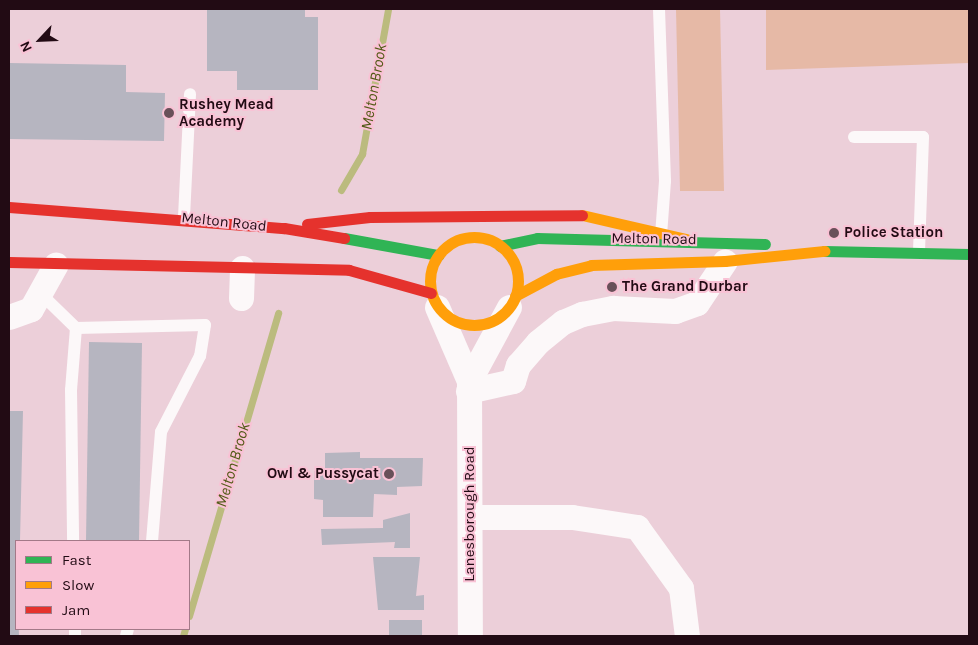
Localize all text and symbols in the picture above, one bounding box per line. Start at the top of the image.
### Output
north arrow [15,15,65,65]
text: N [16,38,36,55]
water label: Melton Brook [357,42,391,132]
place label: Rushey Mead Academy [179,95,274,130]
marker: Rushey Mead Academy [163,107,175,119]
street label: Melton Road [180,209,268,235]
place label: Police Station [844,224,943,242]
marker: Police Station [828,227,840,239]
street label: Melton Road [611,229,697,249]
place label: The Grand Durbar [622,278,748,296]
marker: The Grand Durbar [606,281,618,293]
water label: Melton Brook [212,420,254,510]
street label: Lanesborough Road [461,446,479,582]
place label: Owl & Pussycat [267,465,379,483]
marker: Owl & Pussycat [383,468,395,480]
legend [15,540,190,630]
text: Fast [62,551,91,569]
text: Slow [62,576,94,594]
text: Jam [62,601,90,619]

